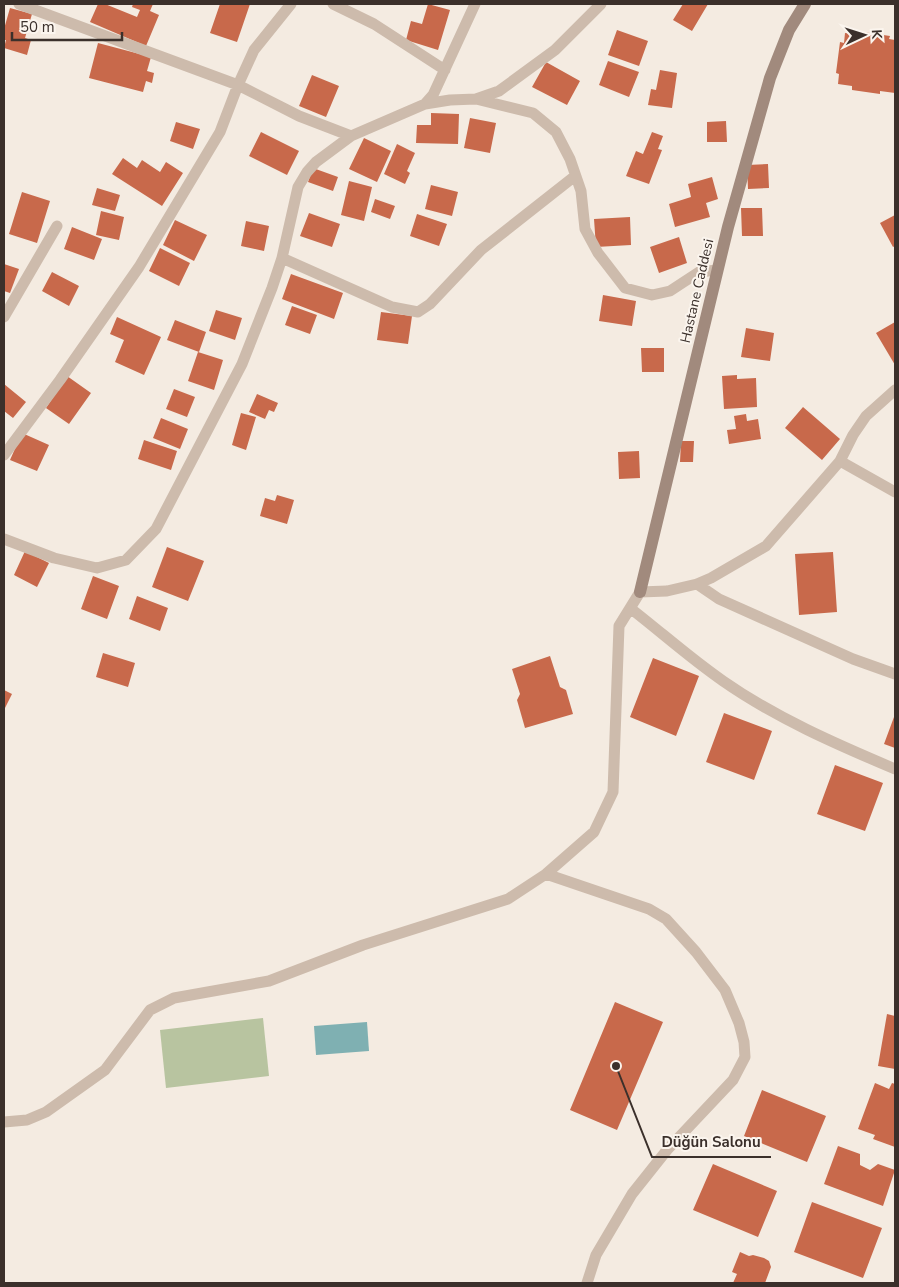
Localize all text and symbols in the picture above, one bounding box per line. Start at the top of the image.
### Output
scale bar [12,10,122,42]
north arrow [839,10,889,60]
text: 50 m [20,17,55,37]
text: K [867,29,886,40]
street label: Hastane Caddesi [676,237,718,345]
callout: Düğün Salonu [652,1127,771,1157]
text: Düğün Salonu [661,1132,761,1152]

